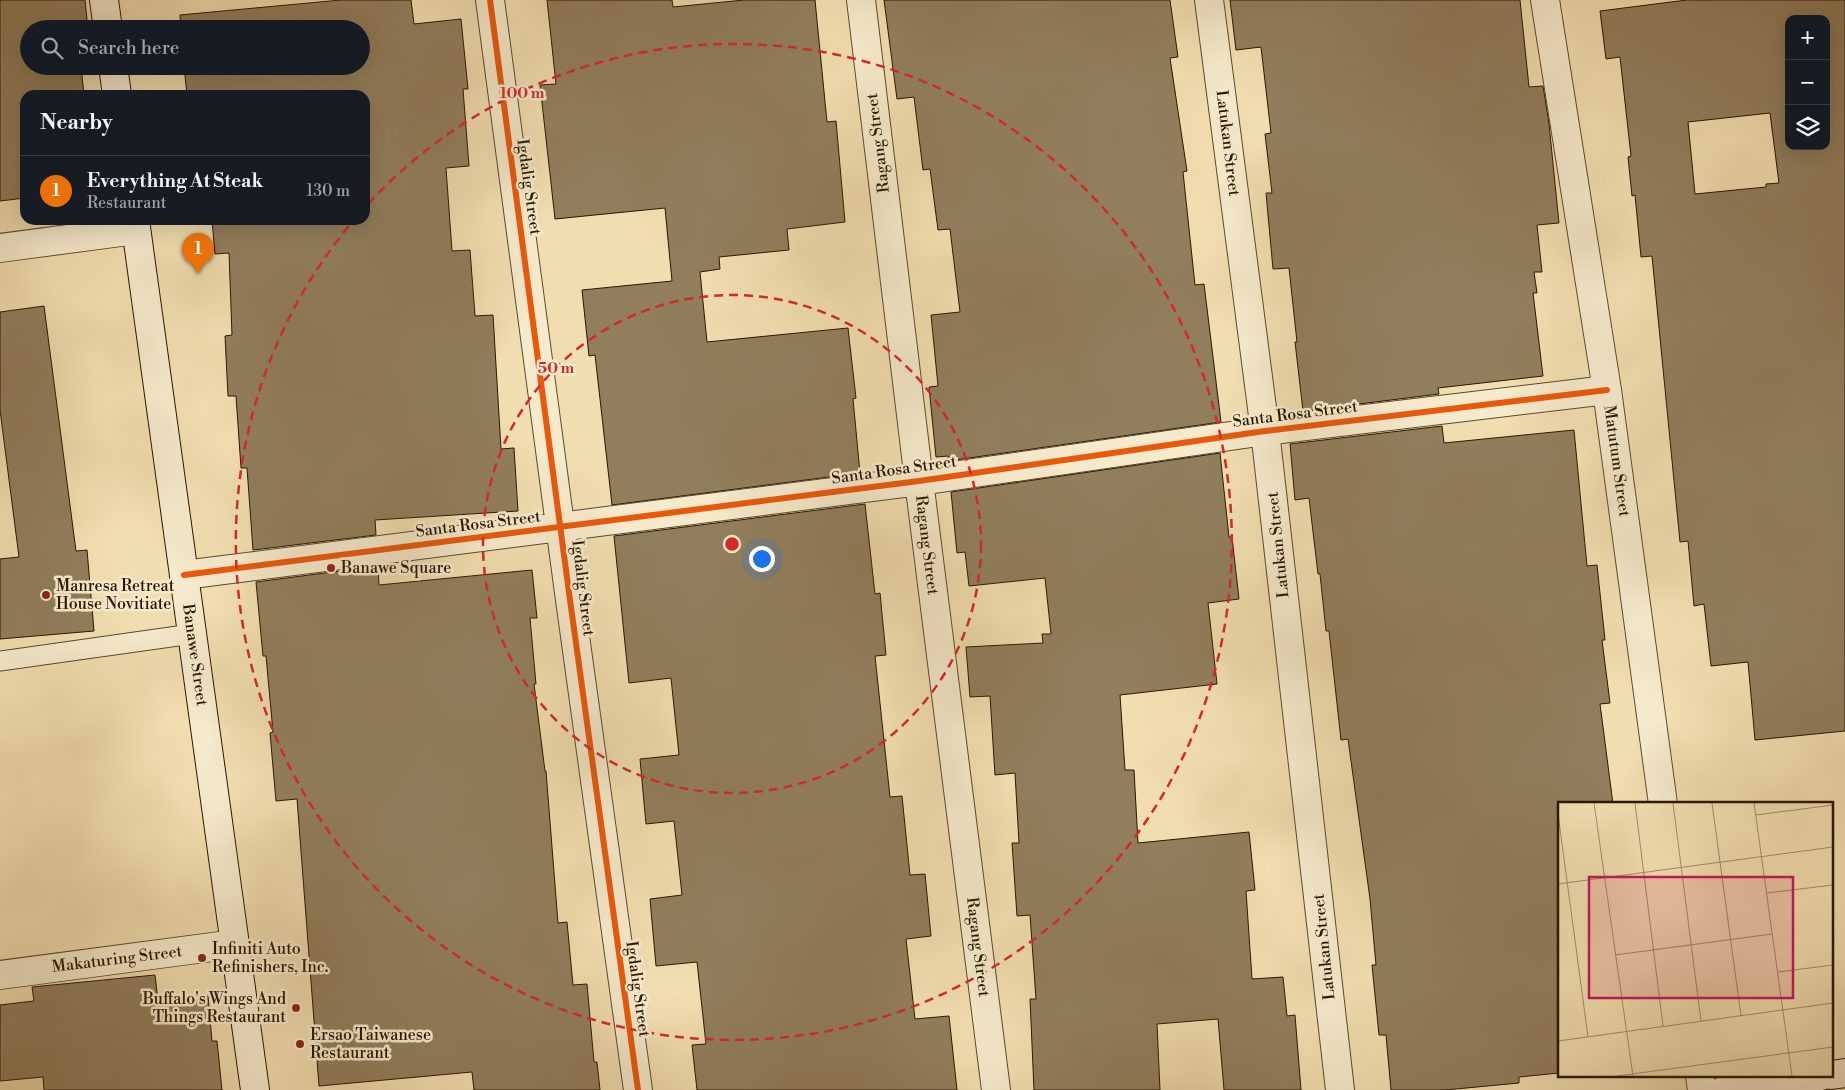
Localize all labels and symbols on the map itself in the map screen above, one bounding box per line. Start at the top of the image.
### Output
text: 100 m [500,84,545,103]
street label: Latukan Street [1212,89,1244,198]
street label: Ragang Street [862,92,894,194]
street label: Igdalig Street [512,138,546,237]
pin: 1 [182,233,214,274]
text: 50 m [538,359,574,378]
street label: Santa Rosa Street [1231,396,1359,432]
street label: Matutum Street [1599,404,1635,518]
street label: Santa Rosa Street [830,451,958,489]
street label: Latukan Street [1262,491,1294,599]
street label: Ragang Street [911,494,943,596]
street label: Santa Rosa Street [414,506,542,542]
centre of rings [723,535,741,553]
street label: Igdalig Street [567,539,599,637]
your location [749,546,775,572]
place label: Banawe Square [340,558,451,578]
marker: Banawe Square [325,562,337,574]
place label: Manresa Retreat House Novitiate [56,576,175,614]
marker: Manresa Retreat House Novitiate [40,589,52,601]
street label: Banawe Street [178,602,212,708]
inset map [1558,802,1832,1078]
street label: Latukan Street [1308,893,1340,1001]
street label: Ragang Street [962,896,994,998]
place label: Infiniti Auto Refinishers, Inc. [212,939,328,977]
street label: Igdalig Street [621,940,655,1039]
street label: Makaturing Street [51,941,184,977]
marker: Infiniti Auto Refinishers, Inc. [196,952,208,964]
place label: Buffalo's Wings And Things Restaurant [142,989,286,1027]
marker: Buffalo's Wings And Things Restaurant [290,1002,302,1014]
place label: Ersao Taiwanese Restaurant [310,1025,431,1063]
marker: Ersao Taiwanese Restaurant [294,1038,306,1050]

